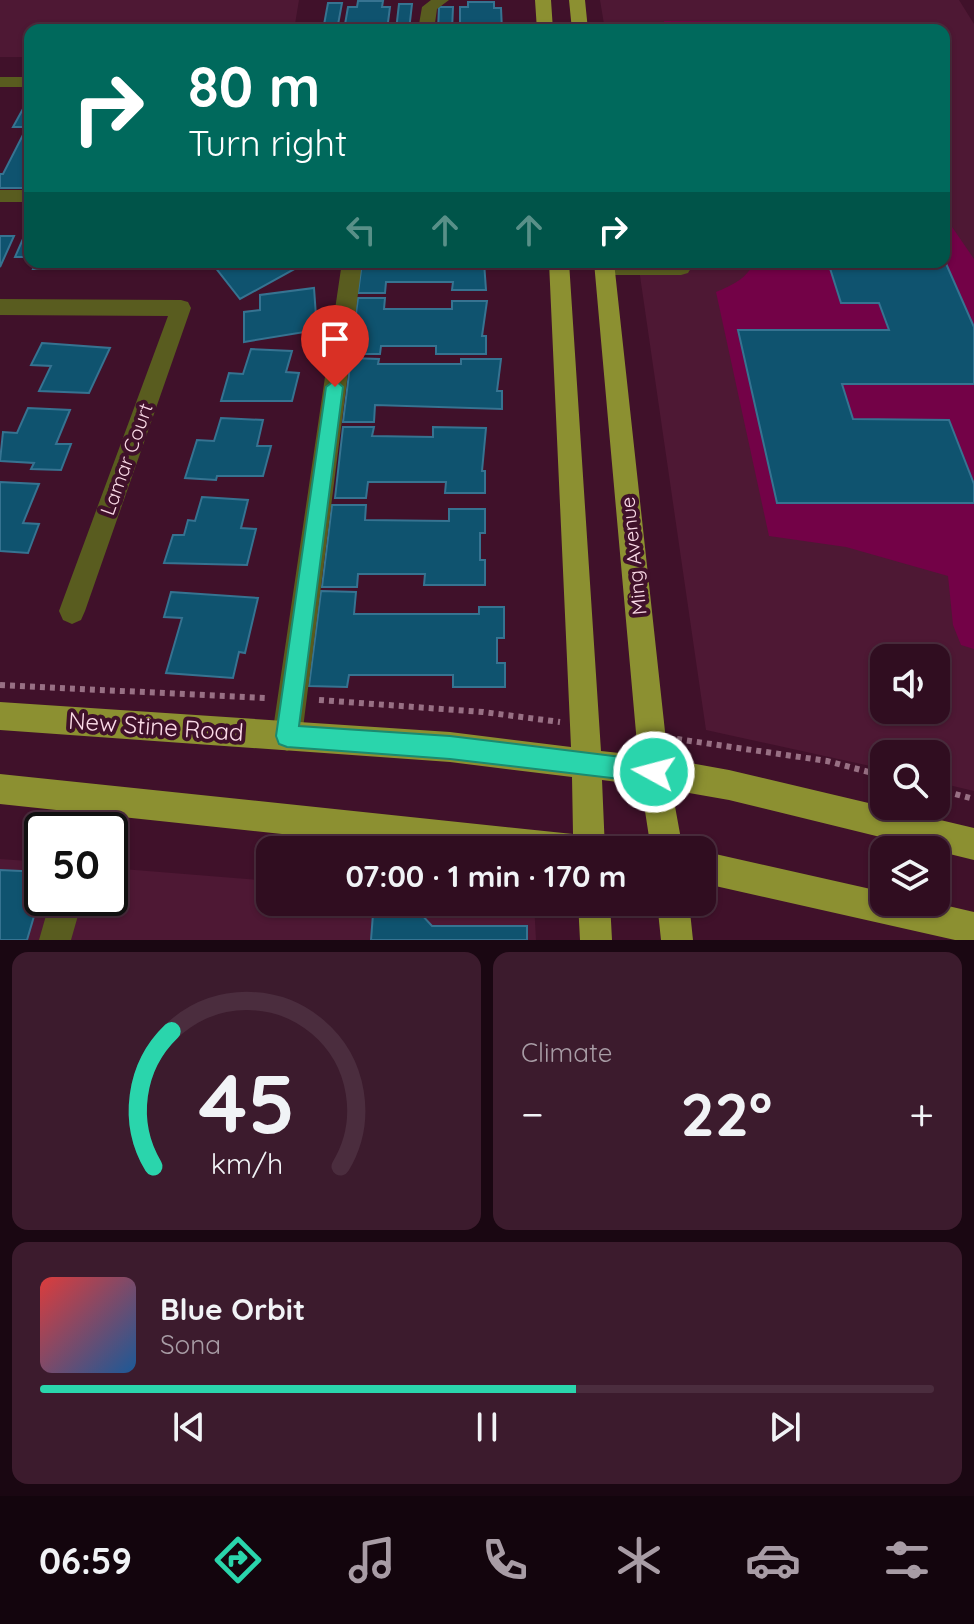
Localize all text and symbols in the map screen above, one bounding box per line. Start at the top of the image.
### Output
text: 80 m [188,51,320,121]
icon: right [56,56,160,160]
text: Turn right [188,120,347,165]
icon: left [339,208,383,252]
icon: ahead [423,208,467,252]
icon: ahead [507,208,551,252]
icon: right [591,208,635,252]
pin [301,305,369,387]
icon: arrive [313,317,357,361]
street label: Lamar Court [94,399,158,518]
street label: Ming Avenue [614,496,652,616]
map controls [870,644,950,916]
button: sound [870,644,950,724]
street label: New Stine Road [67,705,245,747]
position arrow [612,730,696,814]
button: search [870,740,950,820]
speed limit sign: 50 [24,812,128,916]
button: layers [870,836,950,916]
text: 07:00 · 1 min · 170 m [346,857,626,895]
text: Climate [521,1036,612,1069]
text: 45 [198,1050,295,1154]
text: 22° [681,1076,772,1151]
text: − [521,1086,544,1141]
text: + [909,1086,934,1141]
text: km/h [210,1145,283,1181]
text: Blue Orbit [160,1290,305,1328]
text: Sona [160,1328,221,1361]
icon: previous [167,1405,211,1449]
icon: pause [465,1405,509,1449]
icon: next [763,1405,807,1449]
icon: directions [210,1532,266,1588]
icon: music [344,1532,400,1588]
icon: phone [477,1532,533,1588]
icon: climate [611,1532,667,1588]
icon: car [745,1532,801,1588]
icon: filters [879,1532,935,1588]
text: 06:59 [39,1538,132,1583]

